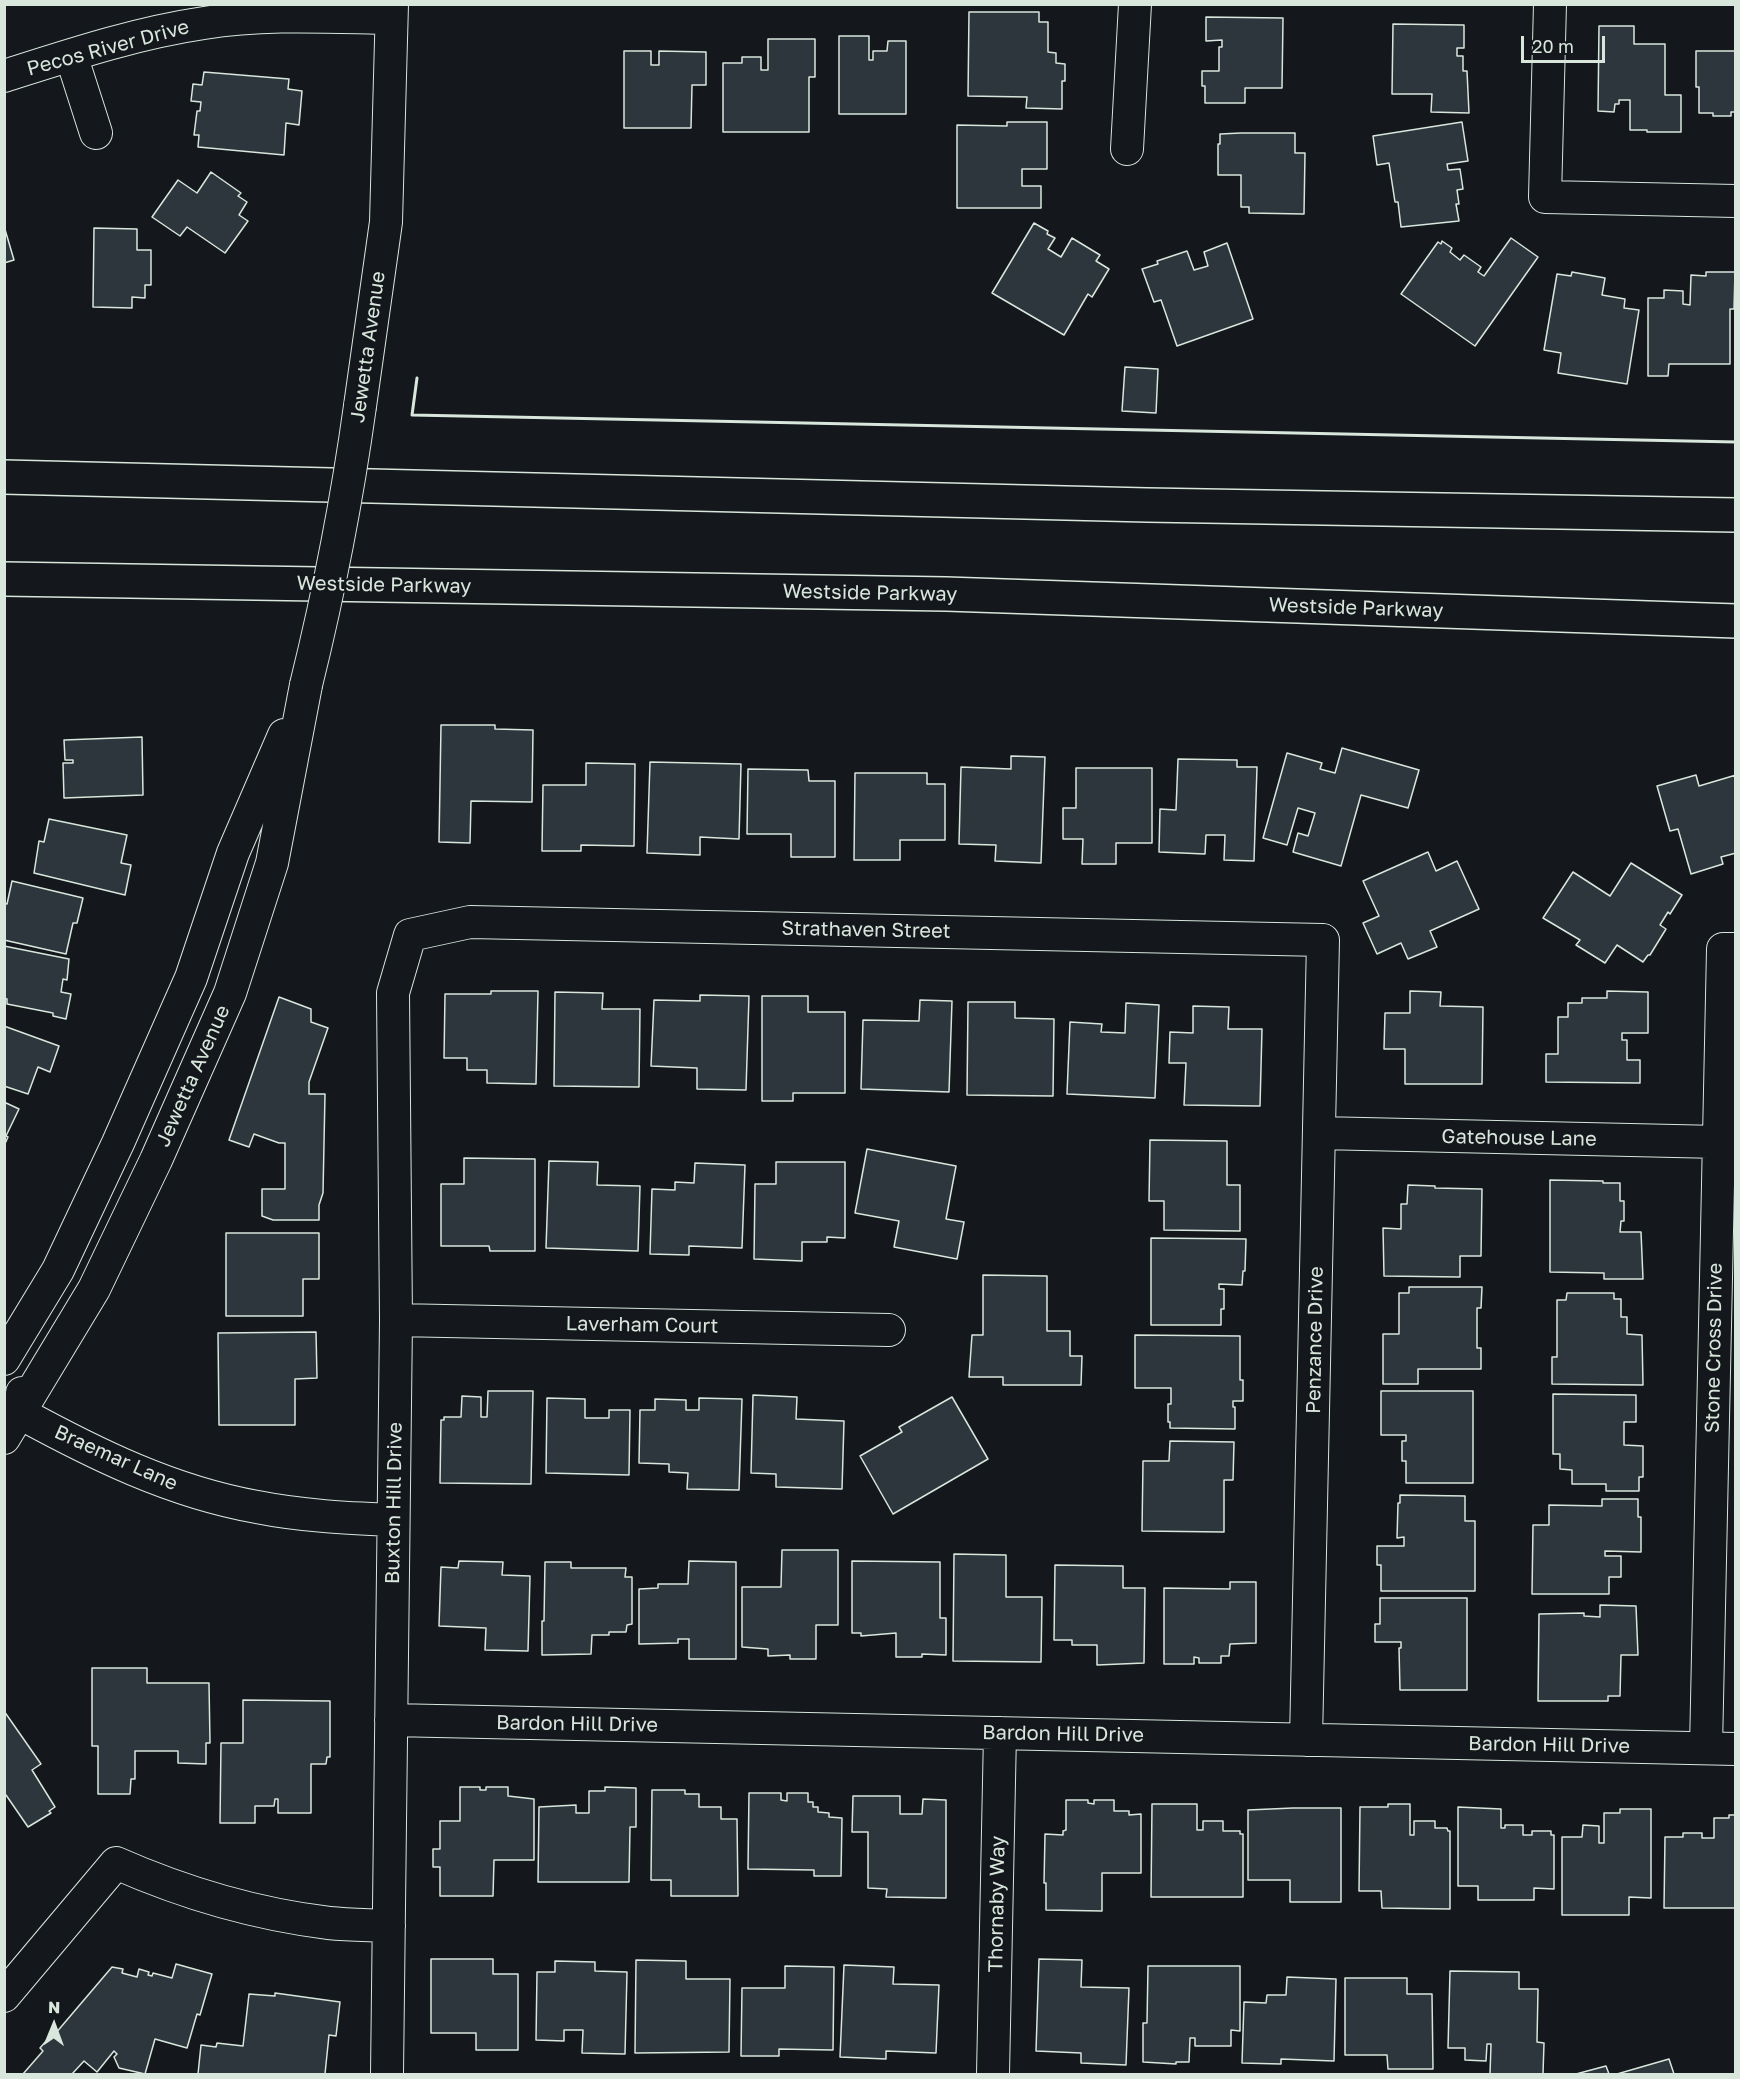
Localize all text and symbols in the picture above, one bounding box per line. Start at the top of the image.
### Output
street label: Pecos River Drive [24,15,192,81]
scale bar [1524,24,1608,62]
text: 20 m [1532,35,1574,57]
street label: Jewetta Avenue [345,270,391,424]
street label: Westside Parkway [296,571,472,599]
street label: Westside Parkway [782,579,958,607]
street label: Westside Parkway [1268,593,1444,623]
street label: Strathaven Street [781,917,951,943]
street label: Jewetta Avenue [151,1001,235,1151]
street label: Gatehouse Lane [1441,1125,1597,1151]
street label: Stone Cross Drive [1701,1263,1727,1433]
street label: Penzance Drive [1302,1266,1328,1414]
street label: Laverham Court [565,1312,719,1338]
street label: Braemar Lane [51,1420,181,1496]
street label: Buxton Hill Drive [381,1422,407,1584]
street label: Bardon Hill Drive [496,1711,658,1737]
street label: Bardon Hill Drive [982,1721,1144,1747]
street label: Bardon Hill Drive [1468,1732,1630,1758]
street label: Thornaby Way [984,1835,1010,1973]
north arrow [24,1995,84,2055]
text: N [48,1997,61,2017]

